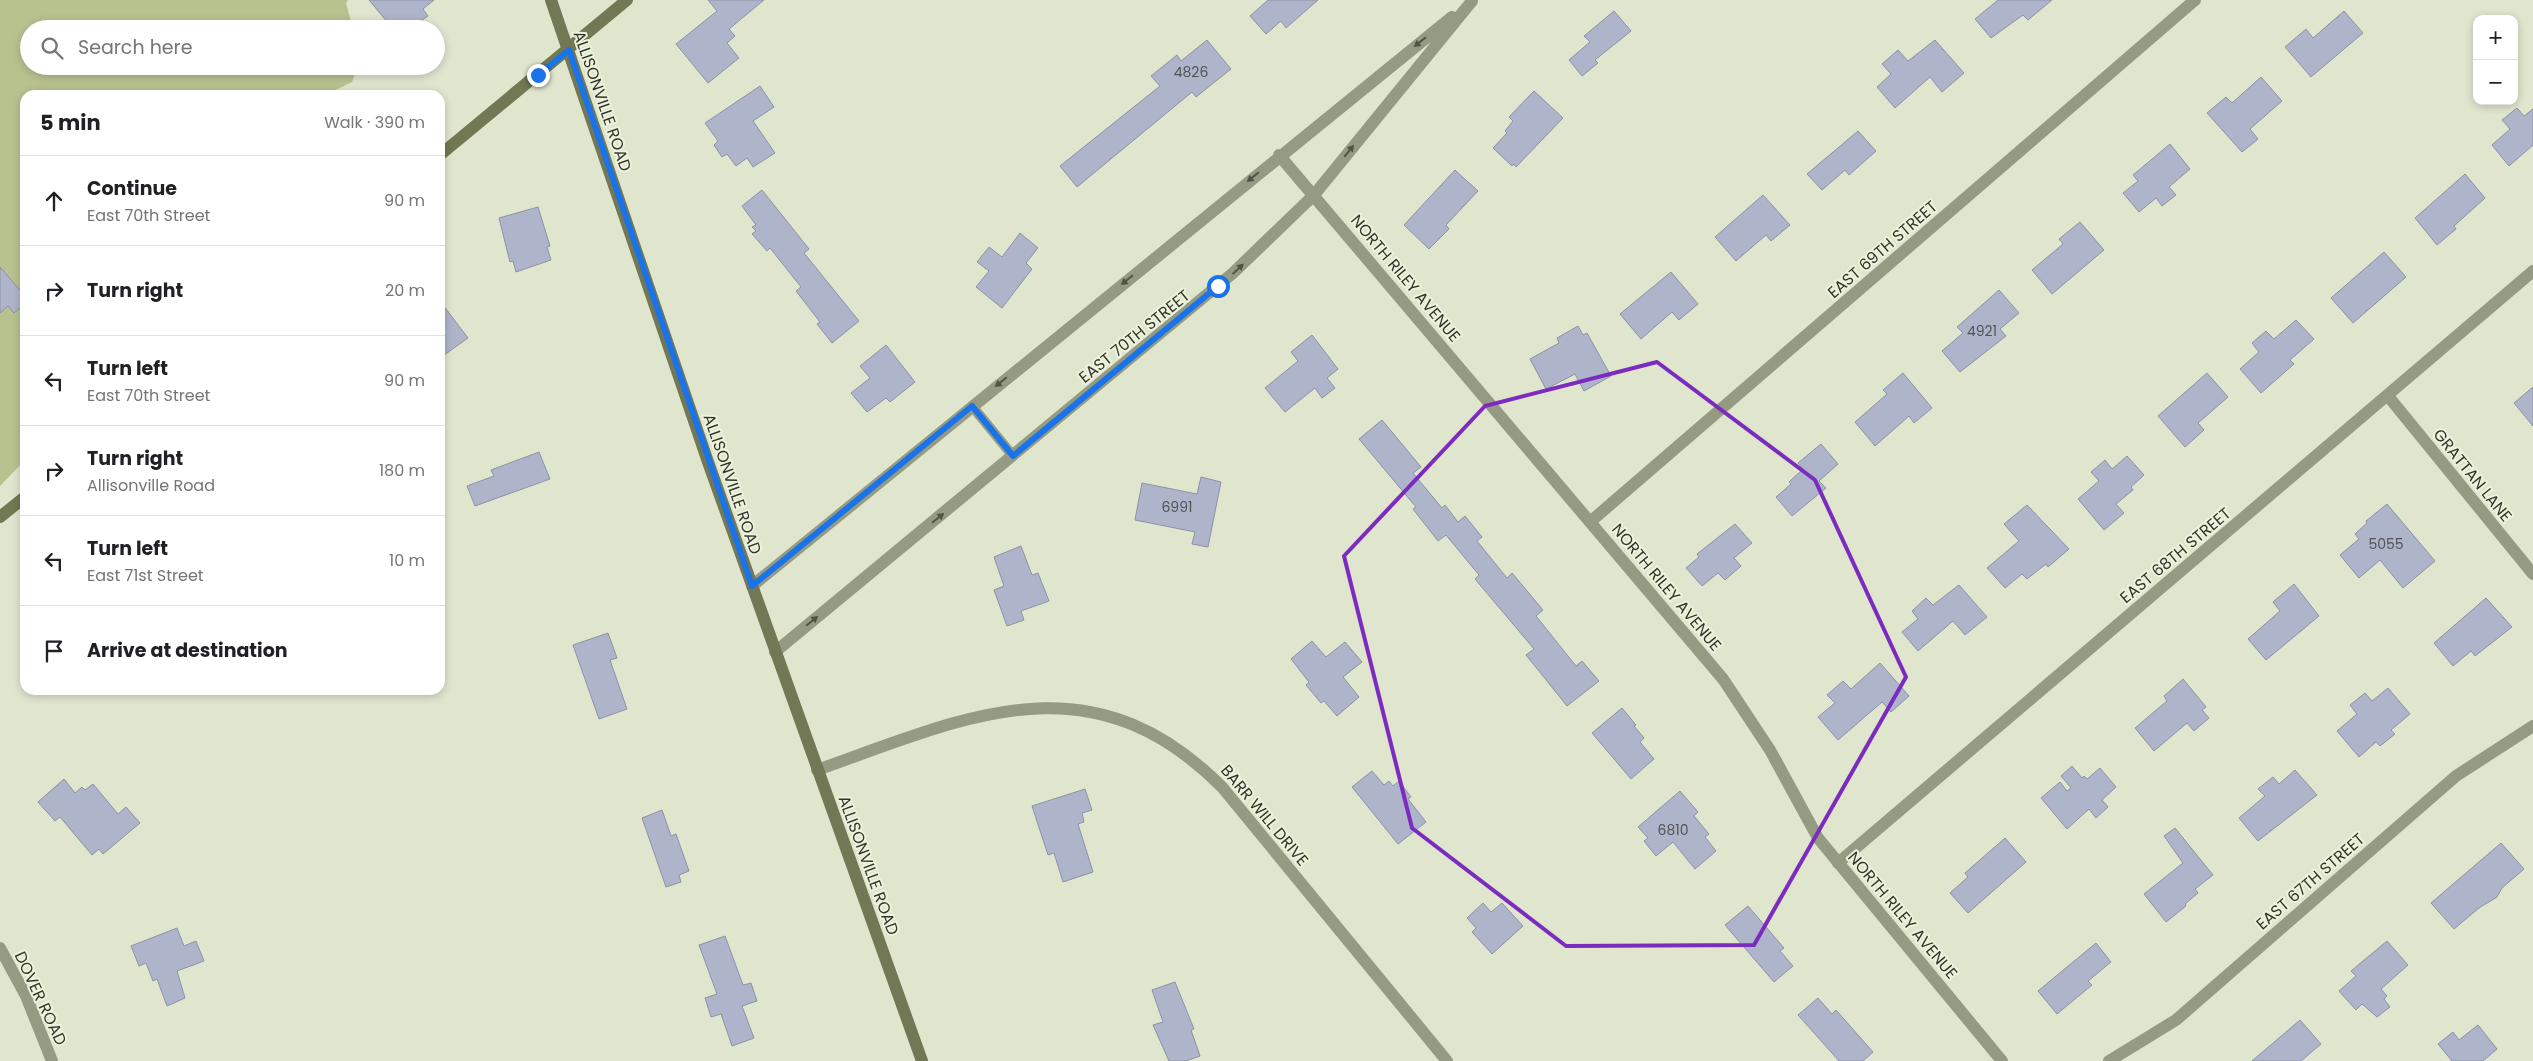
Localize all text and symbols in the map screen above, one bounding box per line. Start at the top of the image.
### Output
map controls [2473,15,2518,105]
button: + [2473,15,2518,60]
search box [20,20,445,75]
street label: ALLISONVILLE ROAD [568,28,637,175]
icon: search [38,34,66,62]
text: Search here [78,34,192,61]
one-way arrow [1414,37,1427,48]
button: − [2473,60,2518,105]
house number: 4826 [1174,62,1208,82]
route end [527,64,550,87]
text: 5 min [40,108,101,137]
text: Walk · 390 m [324,111,425,134]
one-way arrow [1344,145,1355,158]
one-way arrow [1247,171,1260,182]
text: Continue [87,175,177,202]
icon: ahead [40,187,68,215]
text: 90 m [384,189,425,212]
street label: EAST 69TH STREET [1823,195,1942,303]
text: East 70th Street [87,204,210,227]
street label: NORTH RILEY AVENUE [1345,210,1466,347]
one-way arrow [1231,263,1243,275]
one-way arrow [1121,274,1134,285]
route start [1207,275,1230,298]
icon: right [40,277,68,305]
text: Turn right [87,277,183,304]
text: 20 m [385,279,425,302]
street label: EAST 70TH STREET [1074,284,1195,388]
house number: 4921 [1967,321,1997,341]
text: Turn left [87,355,168,382]
icon: left [40,367,68,395]
text: 90 m [384,369,425,392]
one-way arrow [995,377,1008,388]
text: East 70th Street [87,384,210,407]
street label: ALLISONVILLE ROAD [698,411,767,558]
street label: GRATTAN LANE [2428,424,2517,527]
text: Turn right [87,445,183,472]
icon: right [40,457,68,485]
text: 180 m [379,459,425,482]
text: Allisonville Road [87,474,215,497]
house number: 6991 [1161,497,1193,517]
street label: EAST 68TH STREET [2115,502,2236,609]
one-way arrow [931,513,944,524]
street label: NORTH RILEY AVENUE [1606,519,1727,656]
house number: 5055 [2368,534,2404,554]
text: Turn left [87,535,168,562]
icon: left [40,547,68,575]
text: 10 m [389,549,425,572]
text: East 71st Street [87,564,204,587]
one-way arrow [806,616,819,627]
icon: arrive [40,637,68,665]
text: Arrive at destination [87,637,288,664]
street label: BARR WILL DRIVE [1215,760,1314,871]
street label: ALLISONVILLE ROAD [833,792,905,938]
house number: 6810 [1658,820,1689,840]
street label: EAST 67TH STREET [2251,828,2370,935]
street label: NORTH RILEY AVENUE [1842,847,1963,984]
street label: DOVER ROAD [9,947,72,1049]

